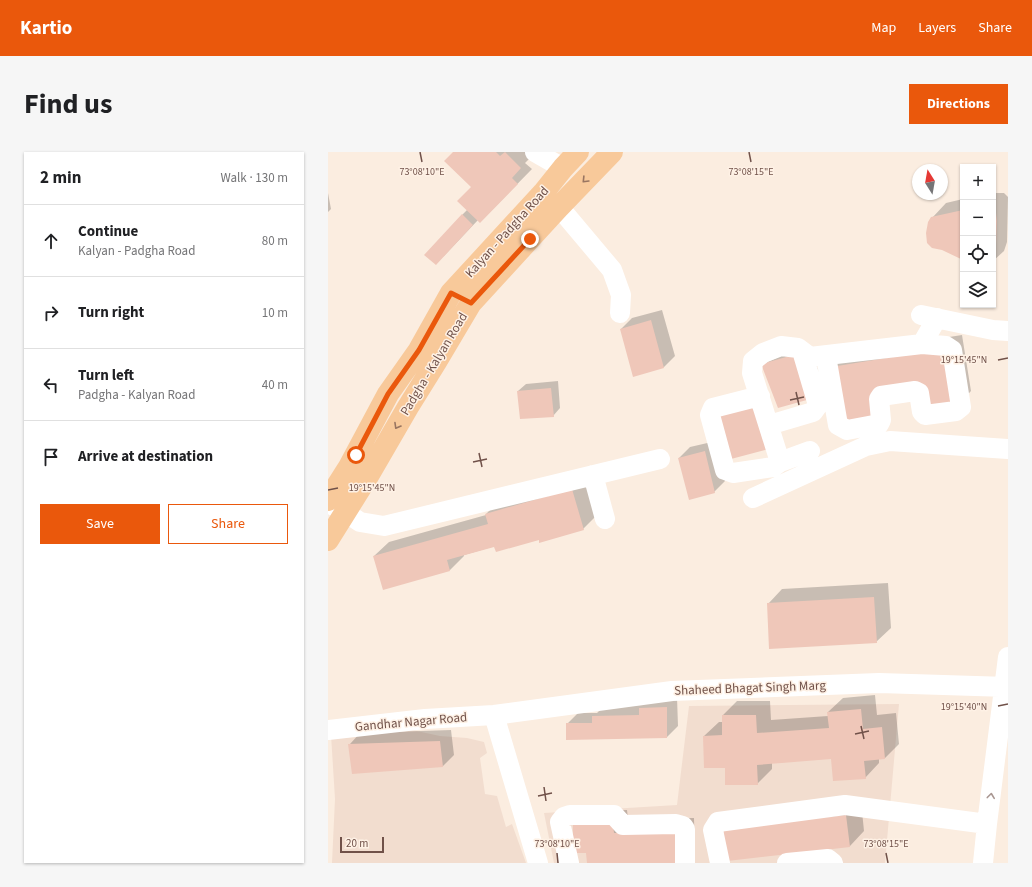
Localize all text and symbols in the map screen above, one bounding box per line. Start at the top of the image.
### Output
text: Kartio [20,15,72,42]
text: Map [871,18,896,38]
text: Layers [918,18,956,38]
text: Share [978,18,1012,38]
text: Find us [24,84,112,124]
button: Directions [909,84,1008,124]
north arrow [912,164,948,200]
map controls [960,164,996,308]
button: + [960,164,996,200]
text: 73°08'10"E [399,165,445,179]
text: 73°08'15"E [728,165,774,179]
text: 2 min [40,166,81,190]
text: Walk · 130 m [220,169,288,187]
one-way arrow [582,175,590,183]
street label: Kalyan - Padgha Road [461,182,553,282]
button: − [960,200,996,236]
text: Continue [78,221,138,242]
icon: ahead [40,230,62,252]
route end [521,230,539,248]
text: 80 m [262,232,288,250]
button: locate [960,236,996,272]
text: Kalyan - Padgha Road [78,242,195,260]
button: layers [960,272,996,308]
icon: right [40,302,62,324]
text: Turn right [78,302,144,323]
text: 10 m [262,304,288,322]
street label: Padgha - Kalyan Road [396,309,472,419]
text: 19°15'45"N [941,353,987,367]
text: Turn left [78,365,134,386]
icon: left [40,374,62,396]
text: 40 m [262,376,288,394]
text: Padgha - Kalyan Road [78,386,195,404]
one-way arrow [394,422,401,430]
icon: arrive [40,446,62,468]
text: Arrive at destination [78,446,213,467]
route start [347,446,365,464]
text: 19°15'45"N [349,481,395,495]
button: Save [40,504,160,544]
button: Share [168,504,288,544]
street label: Shaheed Bhagat Singh Marg [674,676,827,700]
text: 19°15'40"N [941,700,987,714]
street label: Gandhar Nagar Road [354,708,468,736]
one-way arrow [986,793,995,799]
scale bar [340,835,384,854]
text: 20 m [346,836,368,851]
text: 73°08'10"E [534,837,580,851]
text: 73°08'15"E [863,837,909,851]

